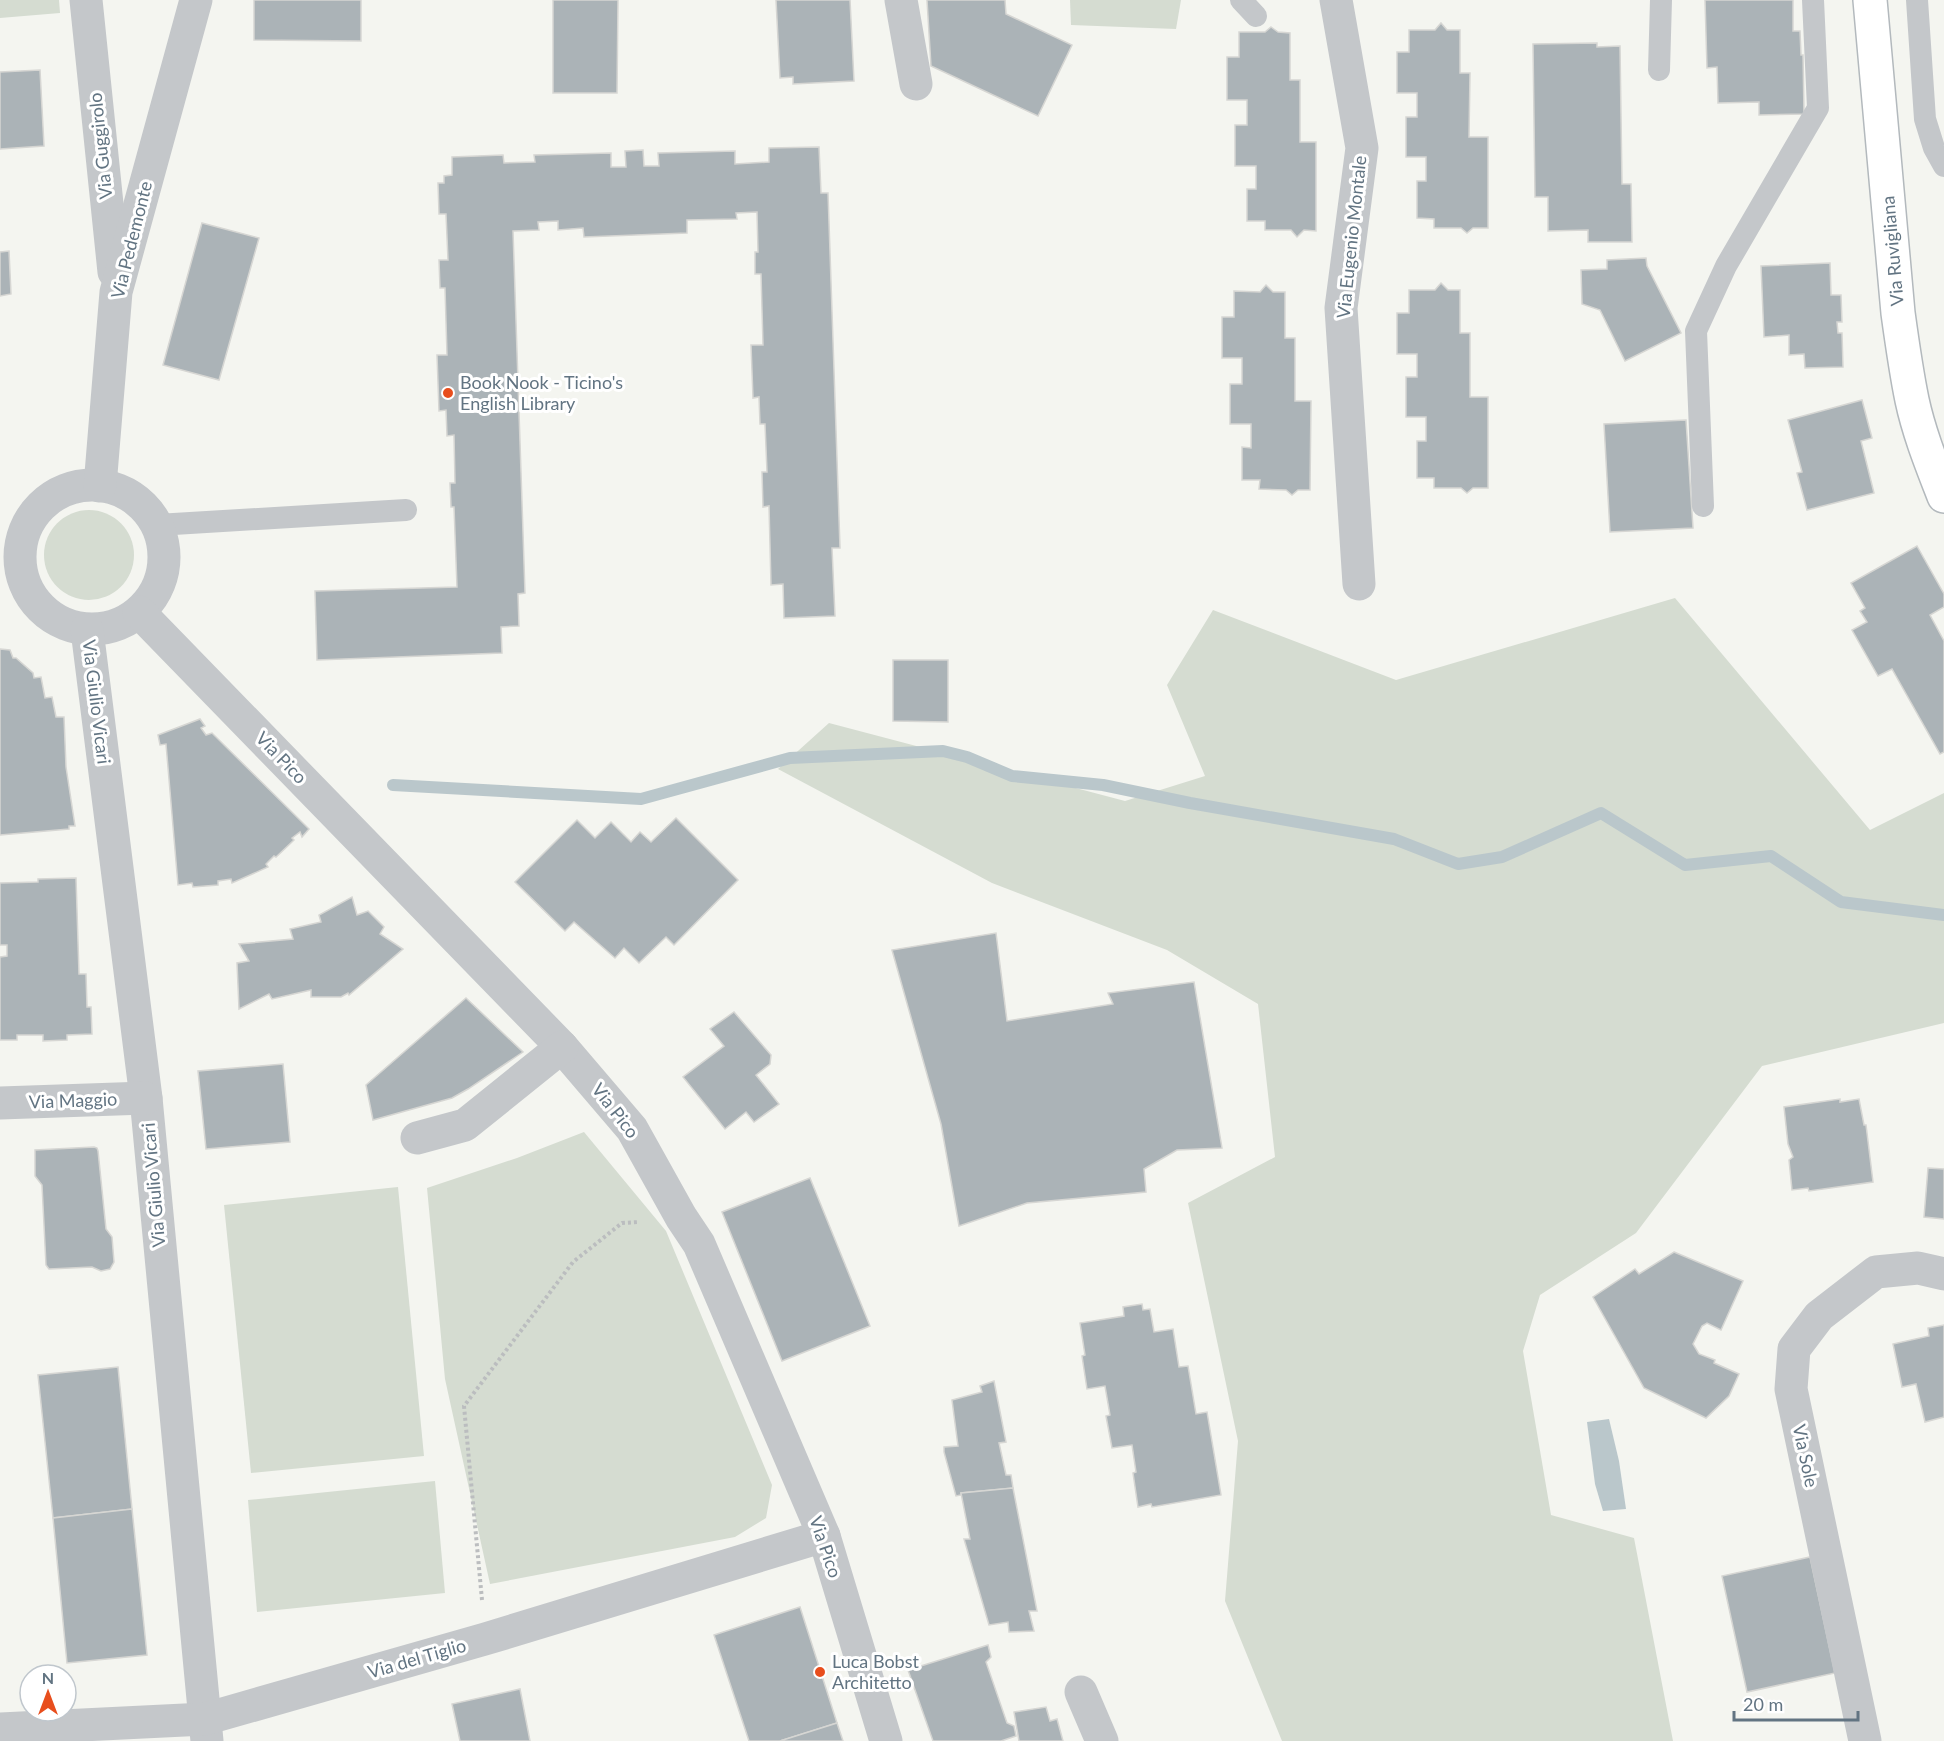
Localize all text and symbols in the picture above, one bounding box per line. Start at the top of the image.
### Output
street label: Via Guggirolo [83,92,117,200]
street label: Via Eugenio Montale [1332,154,1371,319]
street label: Via Pedemonte [106,179,156,301]
street label: Via Ruvigliana [1876,195,1908,307]
place label: Book Nook - Ticino's English Library [460,371,623,414]
marker: Book Nook - Ticino's English Library [441,386,455,400]
street label: Via Giulio Vicari [78,638,116,765]
street label: Via Pico [252,727,312,788]
street label: Via Pico [587,1078,644,1142]
street label: Via Maggio [28,1087,118,1113]
street label: Via Giulio Vicari [137,1122,169,1248]
street label: Via Sole [1789,1422,1823,1489]
street label: Via Pico [805,1513,847,1580]
street label: Via del Tiglio [365,1634,468,1683]
place label: Luca Bobst Architetto [832,1650,919,1693]
north arrow [18,1663,78,1723]
marker: Luca Bobst Architetto [813,1665,827,1679]
text: N [42,1668,54,1687]
scale bar [1734,1684,1858,1722]
text: 20 m [1743,1693,1783,1715]

